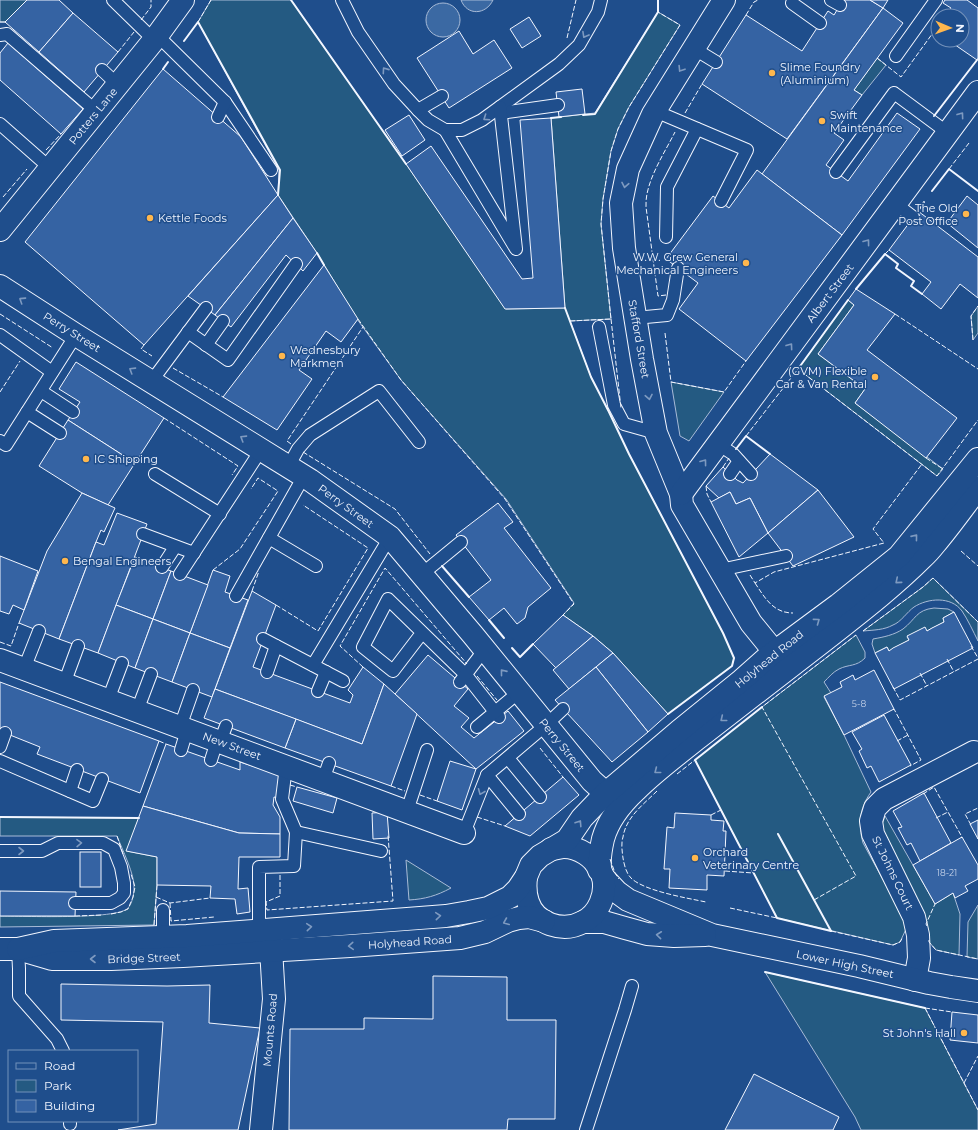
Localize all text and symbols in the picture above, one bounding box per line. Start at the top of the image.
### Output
north arrow [930,8,970,48]
text: N [953,24,967,33]
one-way arrow [582,31,590,38]
place label: Slime Foundry (Aluminium) [780,60,860,87]
one-way arrow [678,65,685,72]
one-way arrow [382,67,390,74]
marker: Slime Foundry (Aluminium) [767,68,777,78]
street label: Potters Lane [66,84,121,147]
place label: Swift Maintenance [830,108,903,135]
one-way arrow [956,112,964,119]
one-way arrow [483,113,490,121]
marker: Swift Maintenance [817,116,827,126]
one-way arrow [621,182,630,188]
place label: The Old Post Office [898,201,958,228]
marker: The Old Post Office [961,209,971,219]
place label: Kettle Foods [158,211,227,225]
marker: Kettle Foods [145,213,155,223]
one-way arrow [862,239,870,246]
place label: W.W. Grew General Mechanical Engineers [616,250,739,277]
marker: W.W. Grew General Mechanical Engineers [741,258,751,268]
street label: Albert Street [803,260,857,325]
one-way arrow [19,298,26,305]
street label: Stafford Street [625,299,653,380]
street label: Perry Street [41,309,104,355]
place label: Wednesbury Markmen [290,343,360,370]
one-way arrow [785,344,792,351]
marker: Wednesbury Markmen [277,351,287,361]
place label: (GVM) Flexible Car & Van Rental [776,364,867,391]
one-way arrow [129,367,136,375]
marker: (GVM) Flexible Car & Van Rental [870,372,880,382]
one-way arrow [644,393,653,400]
one-way arrow [240,436,247,443]
place label: IC Shipping [94,452,158,466]
marker: IC Shipping [81,454,91,464]
one-way arrow [699,460,706,467]
street label: Perry Street [316,481,377,531]
one-way arrow [911,534,918,541]
place label: Bengal Engineers [73,554,172,568]
marker: Bengal Engineers [60,556,70,566]
one-way arrow [895,577,903,584]
one-way arrow [813,618,820,626]
street label: Holyhead Road [732,627,806,691]
one-way arrow [501,670,508,677]
house number: 5-8 [852,698,866,709]
one-way arrow [720,714,727,721]
street label: Perry Street [536,715,588,775]
street label: New Street [201,729,264,763]
one-way arrow [655,766,662,773]
one-way arrow [477,788,485,795]
one-way arrow [574,820,582,827]
street label: St Johns Court [869,834,917,913]
one-way arrow [76,839,82,847]
place label: Orchard Veterinary Centre [703,845,799,872]
one-way arrow [18,847,24,855]
marker: Orchard Veterinary Centre [690,853,700,863]
house number: 18-21 [937,867,957,878]
one-way arrow [435,912,441,921]
one-way arrow [503,917,510,925]
one-way arrow [306,923,312,932]
one-way arrow [656,931,662,940]
street label: Holyhead Road [368,932,452,952]
one-way arrow [348,941,354,950]
street label: Lower High Street [795,947,896,981]
street label: Bridge Street [107,950,181,966]
one-way arrow [90,955,96,963]
street label: Mounts Road [260,993,280,1067]
place label: St John's Hall [883,1026,956,1040]
marker: St John's Hall [959,1028,969,1038]
legend [8,1050,138,1122]
text: Road [44,1058,75,1073]
text: Park [44,1078,72,1093]
text: Building [44,1098,95,1113]

